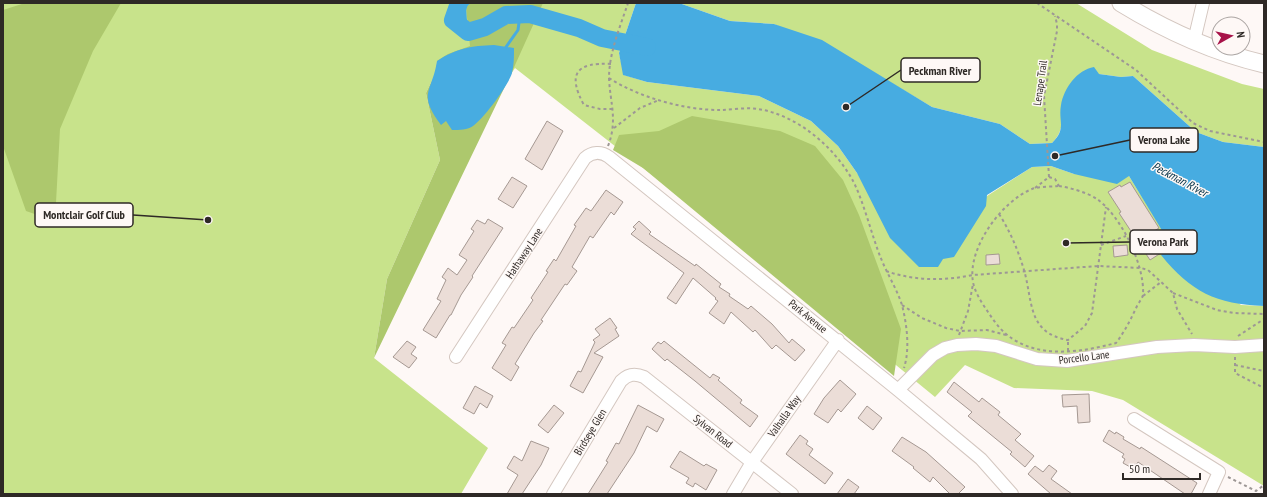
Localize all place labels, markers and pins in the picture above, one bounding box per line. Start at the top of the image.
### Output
callout: Peckman River [901,58,980,82]
callout: Verona Lake [1130,128,1198,152]
callout: Montclair Golf Club [35,203,133,227]
callout: Verona Park [1130,230,1197,254]

